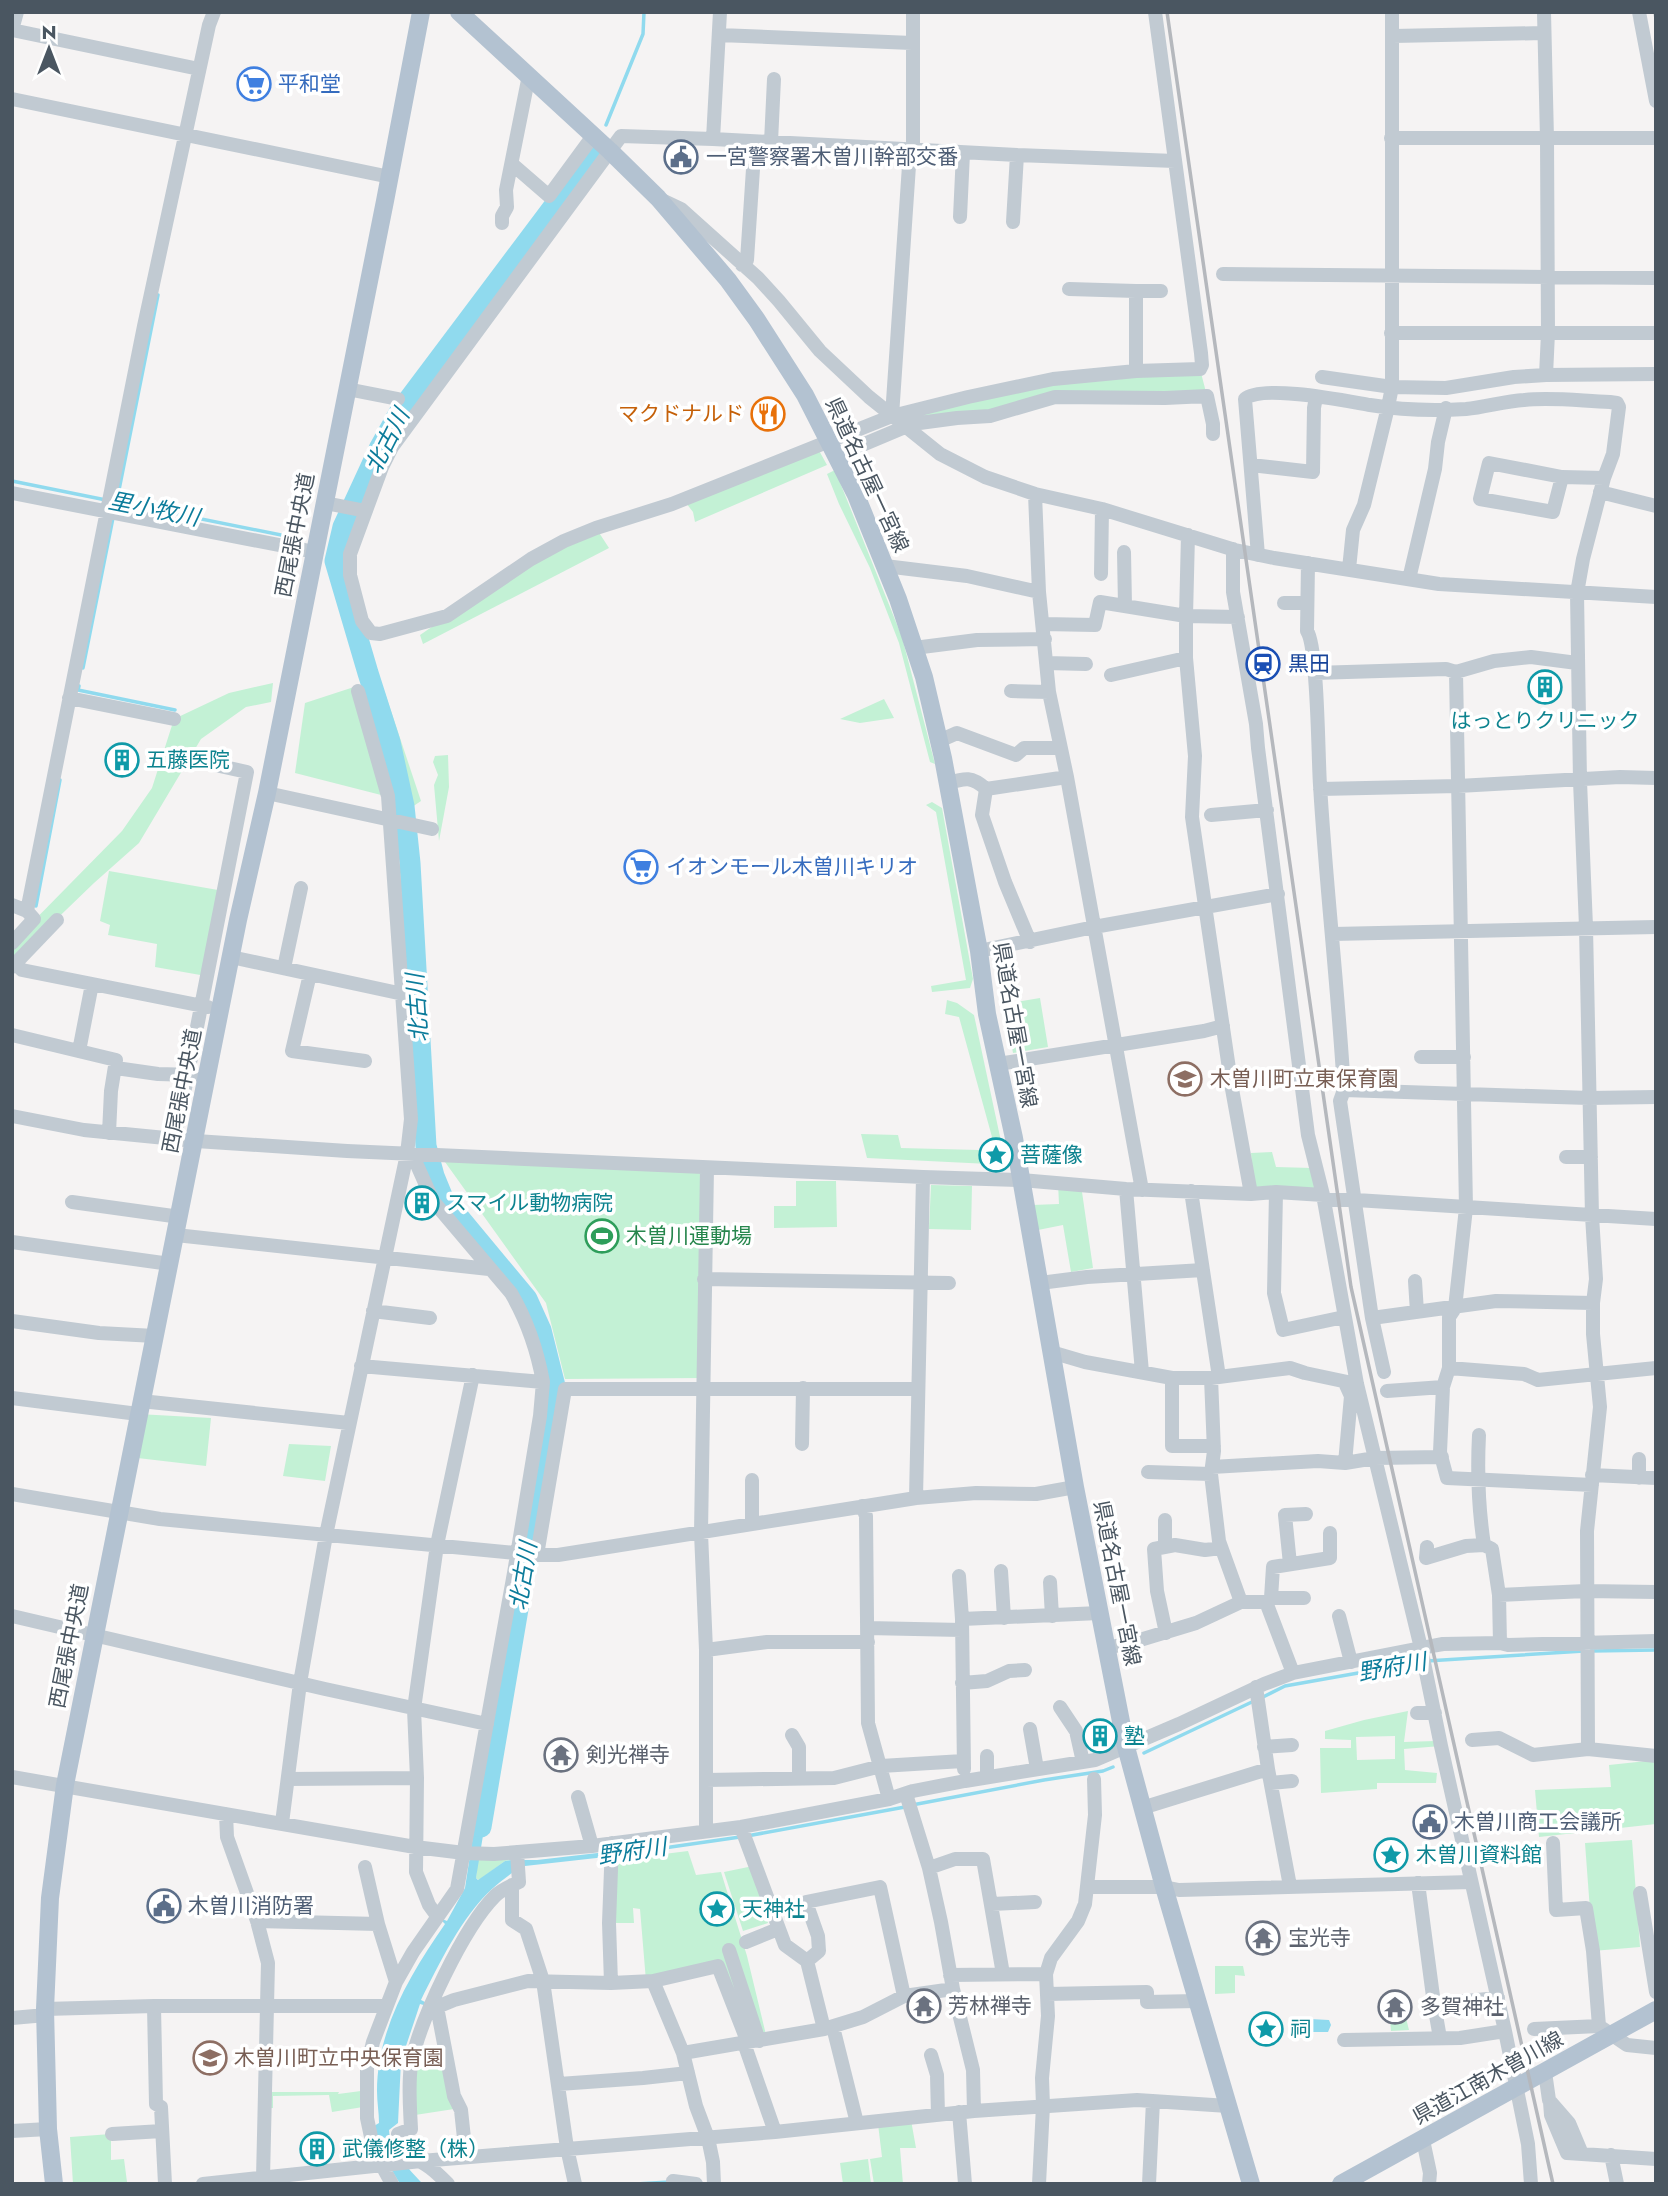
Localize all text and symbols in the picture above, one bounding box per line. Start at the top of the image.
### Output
north arrow [14,14,84,84]
text: N [41,19,57,46]
supermarket icon: 平和堂 [235,65,273,103]
place label: 平和堂 [278,69,341,99]
public building icon: 一宮警察署木曽川幹部交番 [662,138,700,176]
place label: 一宮警察署木曽川幹部交番 [706,142,958,172]
street label: 県道名古屋一宮線 [818,393,916,557]
restaurant icon: マクドナルド [749,395,787,433]
place label: マクドナルド [618,399,744,429]
water label: 北古川 [356,400,419,479]
street label: 西尾張中央道 [268,470,322,600]
water label: 里小牧川 [106,484,205,535]
station icon: 黒田 [1244,645,1282,683]
place label: 黒田 [1288,649,1330,679]
building icon: はっとりクリニック [1526,668,1564,706]
place label: はっとりクリニック [1451,706,1640,736]
building icon: 五藤医院 [103,741,141,779]
place label: 五藤医院 [146,745,230,775]
supermarket icon: イオンモール木曽川キリオ [622,848,660,886]
place label: イオンモール木曽川キリオ [666,852,918,882]
street label: 県道名古屋一宮線 [986,940,1044,1110]
water label: 北古川 [397,969,436,1044]
street label: 西尾張中央道 [155,1026,209,1156]
school or university icon: 木曽川町立東保育園 [1166,1060,1204,1098]
place label: 木曽川町立東保育園 [1210,1064,1399,1094]
place icon: 菩薩像 [977,1136,1015,1174]
place label: 菩薩像 [1020,1140,1083,1170]
building icon: スマイル動物病院 [403,1184,441,1222]
place label: スマイル動物病院 [446,1188,613,1218]
sports icon: 木曽川運動場 [583,1217,621,1255]
place label: 木曽川運動場 [626,1221,752,1251]
street label: 県道名古屋一宮線 [1086,1498,1148,1668]
water label: 北古川 [501,1536,546,1613]
street label: 西尾張中央道 [42,1581,96,1711]
water label: 野府川 [1355,1644,1432,1690]
building icon: 塾 [1081,1717,1119,1755]
place label: 塾 [1124,1721,1145,1751]
temple icon: 剣光禅寺 [542,1736,580,1774]
place label: 剣光禅寺 [586,1740,670,1770]
public building icon: 木曽川商工会議所 [1411,1803,1449,1841]
place label: 木曽川商工会議所 [1454,1807,1622,1837]
water label: 野府川 [595,1829,672,1873]
place icon: 木曽川資料館 [1372,1836,1410,1874]
place label: 木曽川資料館 [1416,1840,1542,1870]
public building icon: 木曽川消防署 [145,1887,183,1925]
place icon: 天神社 [698,1890,736,1928]
place label: 木曽川消防署 [188,1891,314,1921]
place label: 天神社 [742,1894,805,1924]
temple icon: 宝光寺 [1244,1919,1282,1957]
place label: 宝光寺 [1288,1923,1351,1953]
temple icon: 芳林禅寺 [905,1987,943,2025]
temple icon: 多賀神社 [1376,1988,1414,2026]
place label: 芳林禅寺 [948,1991,1032,2021]
place label: 多賀神社 [1420,1992,1504,2022]
place icon: 祠 [1247,2010,1285,2048]
place label: 祠 [1290,2014,1311,2044]
street label: 県道江南木曽川線 [1407,2024,1569,2132]
school or university icon: 木曽川町立中央保育園 [191,2039,229,2077]
place label: 木曽川町立中央保育園 [234,2043,444,2073]
building icon: 武儀修整（株） [298,2130,336,2168]
place label: 武儀修整（株） [342,2134,489,2164]

